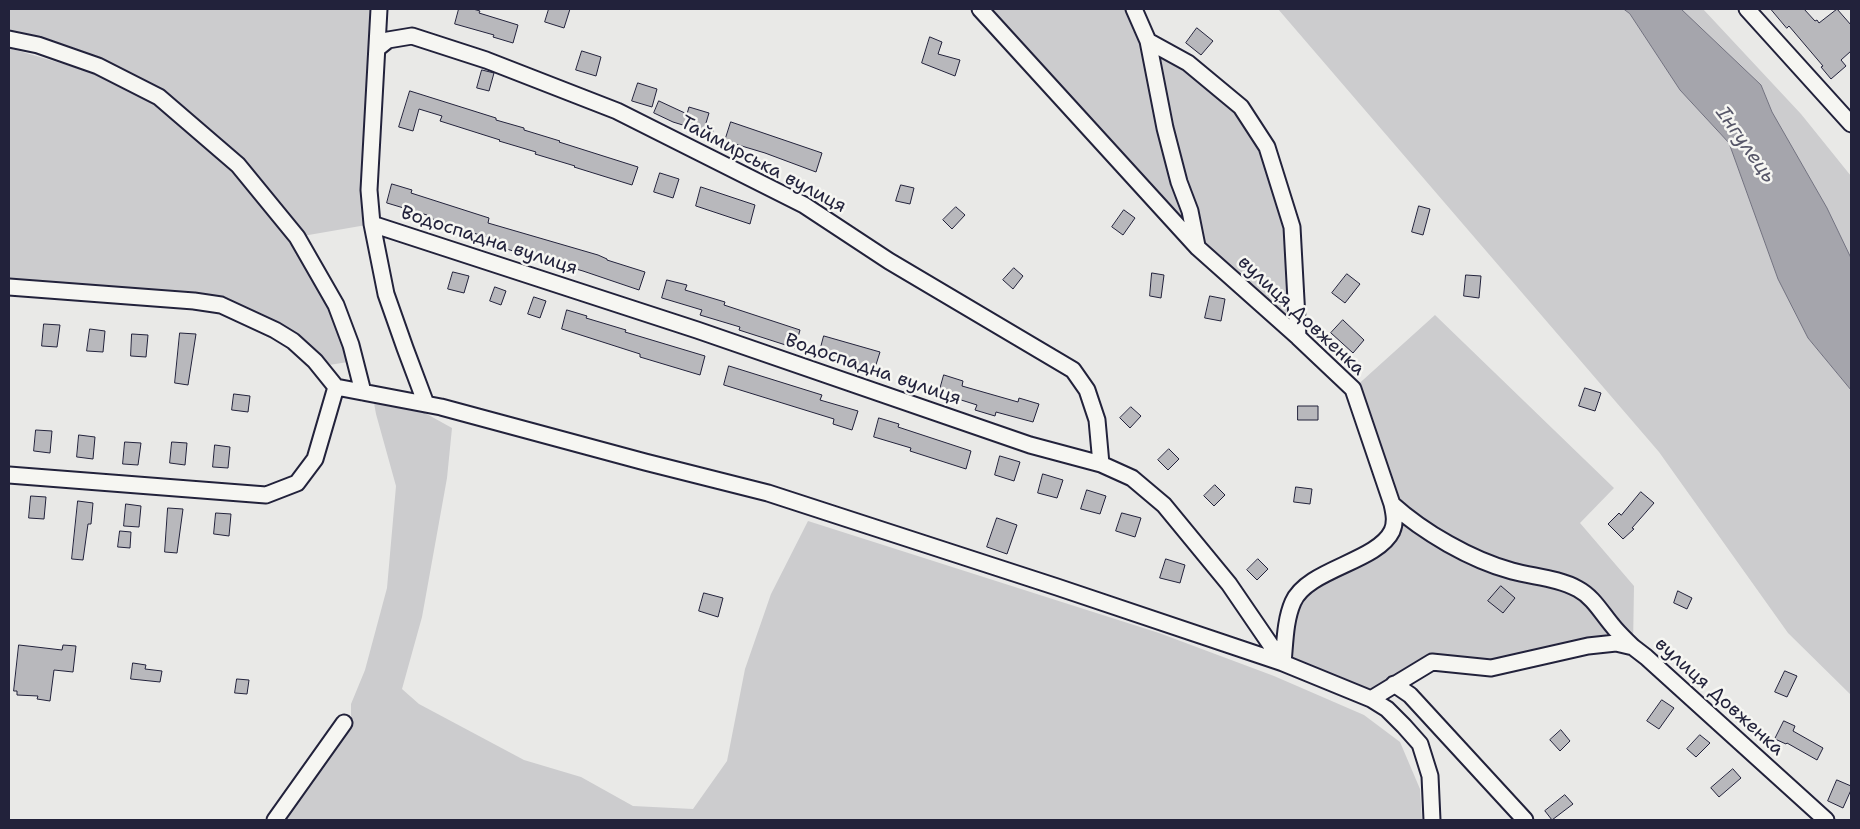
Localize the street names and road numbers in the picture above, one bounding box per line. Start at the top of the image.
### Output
street label: Таймирська вулиця [676,112,850,218]
street label: Водоспадна вулиця [398,202,580,280]
street label: вулиця Довженка [1233,251,1369,381]
street label: Водоспадна вулиця [782,329,964,411]
street label: вулиця Довженка [1650,633,1788,761]

